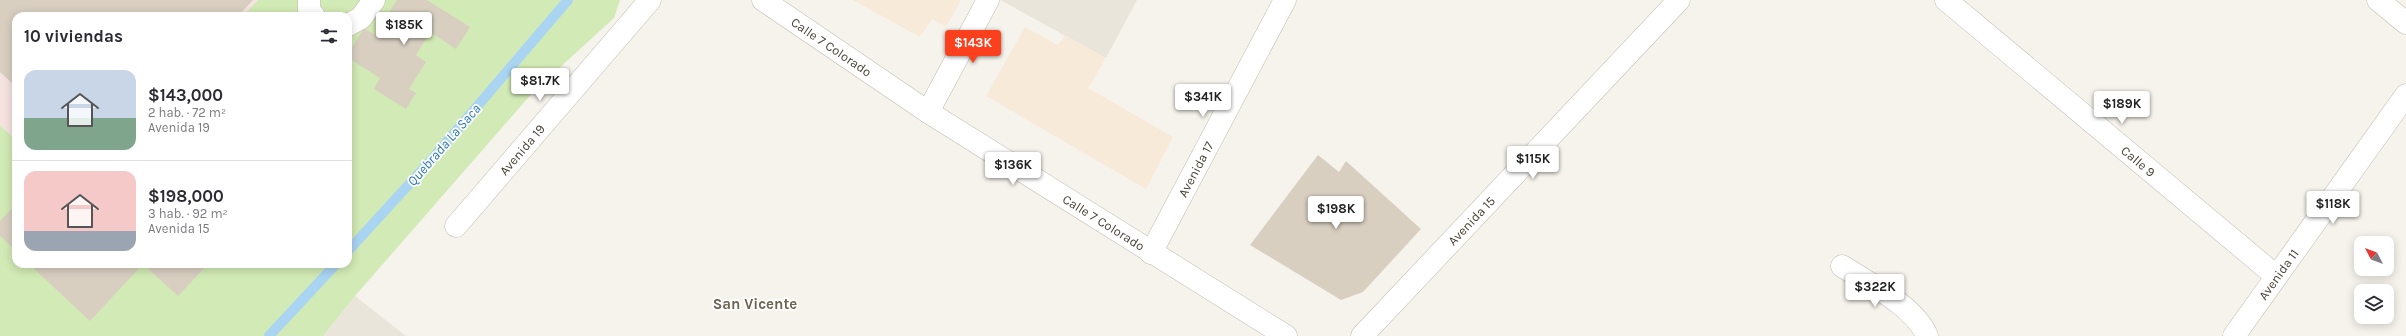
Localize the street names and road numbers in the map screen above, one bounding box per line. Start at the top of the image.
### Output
street label: Calle 7 Colorado [789,14,875,79]
street label: Avenida 19 [496,121,548,178]
street label: Avenida 17 [1175,139,1216,199]
street label: Calle 9 [2118,143,2159,180]
street label: Calle 7 Colorado [1060,191,1148,253]
street label: Avenida 15 [1444,193,1498,248]
street label: Avenida 11 [2255,246,2301,302]

